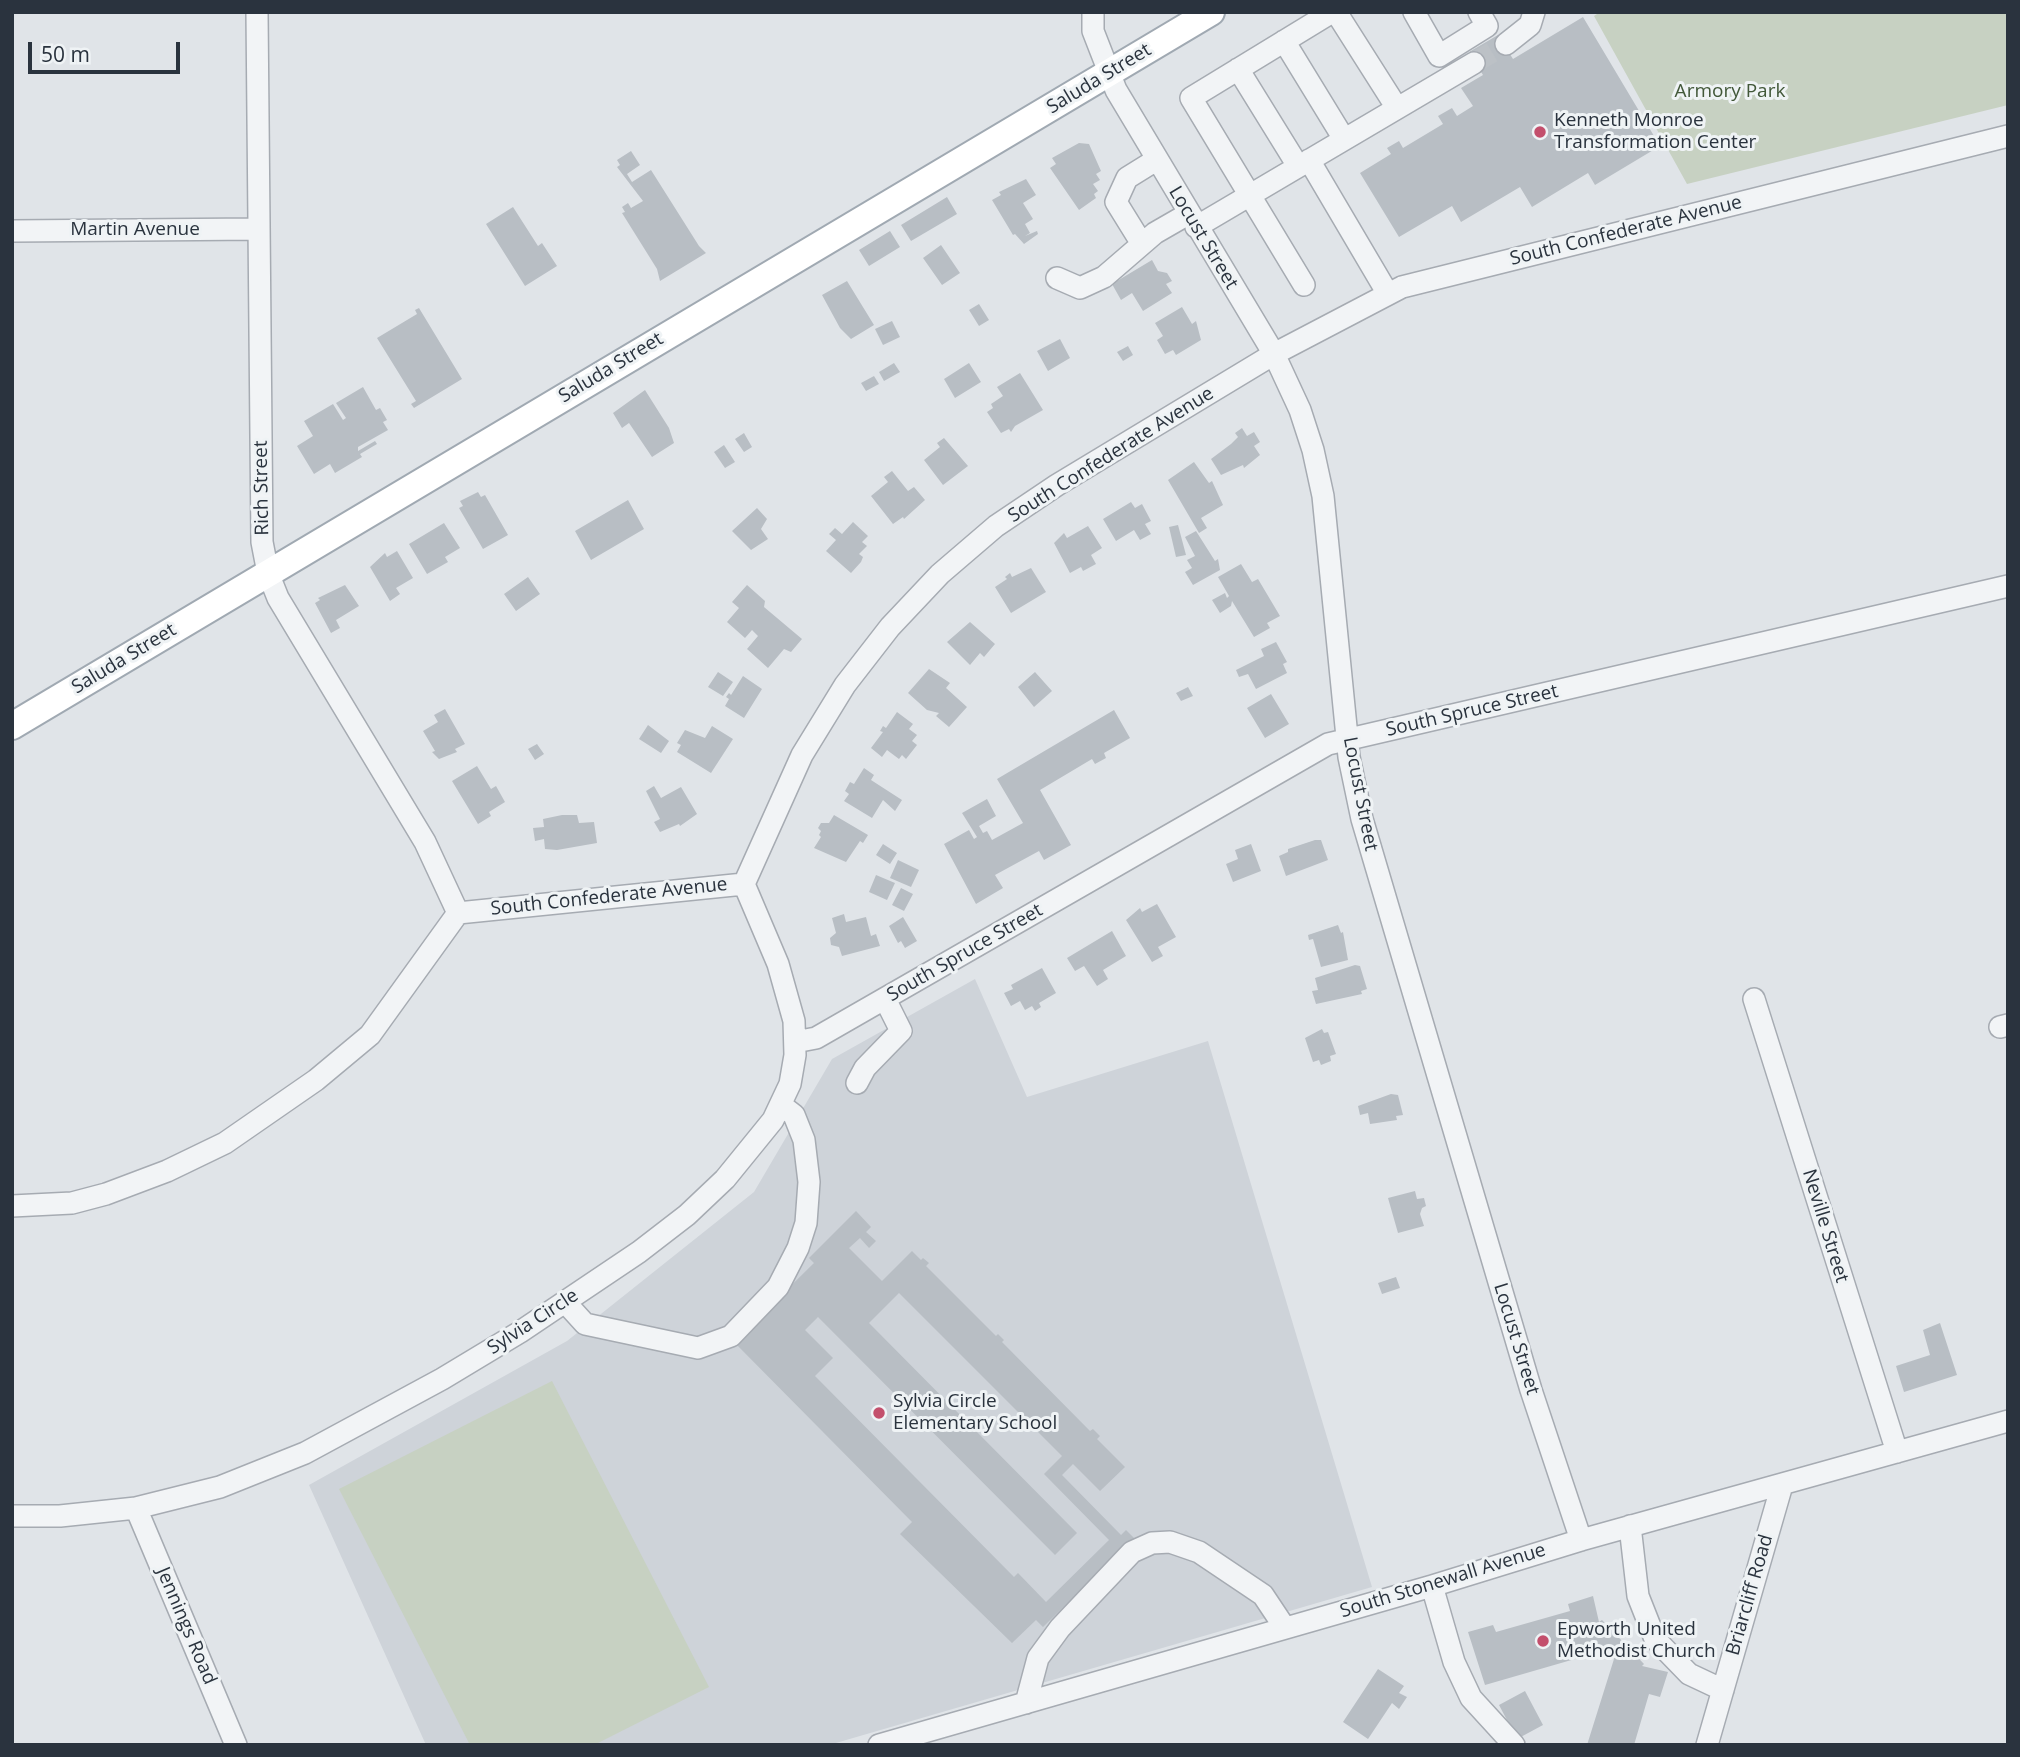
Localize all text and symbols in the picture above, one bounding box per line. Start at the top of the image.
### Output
scale bar [32,28,184,72]
street label: Saluda Street [1043,39,1155,119]
text: 50 m [41,40,90,68]
park label: Armory Park [1675,81,1785,103]
place label: Kenneth Monroe Transformation Center [1554,110,1756,154]
marker: Kenneth Monroe Transformation Center [1532,124,1548,140]
street label: Locust Street [1163,182,1243,294]
street label: South Confederate Avenue [1508,191,1744,271]
street label: Martin Avenue [70,219,200,241]
street label: Saluda Street [555,328,667,408]
street label: South Confederate Avenue [1004,382,1218,528]
street label: Rich Street [250,440,274,536]
street label: Saluda Street [68,619,180,699]
street label: South Spruce Street [1384,680,1560,742]
street label: Locust Street [1338,735,1382,853]
street label: South Confederate Avenue [489,873,729,921]
street label: South Spruce Street [883,899,1047,1007]
street label: Neville Street [1797,1166,1853,1286]
street label: Locust Street [1488,1280,1544,1398]
street label: Sylvia Circle [483,1284,583,1360]
place label: Sylvia Circle Elementary School [893,1391,1057,1435]
marker: Sylvia Circle Elementary School [871,1405,887,1421]
street label: Briarcliff Road [1722,1532,1778,1658]
street label: South Stonewall Avenue [1337,1539,1549,1623]
street label: Jennings Road [151,1564,221,1688]
place label: Epworth United Methodist Church [1557,1619,1716,1663]
marker: Epworth United Methodist Church [1535,1633,1551,1649]

